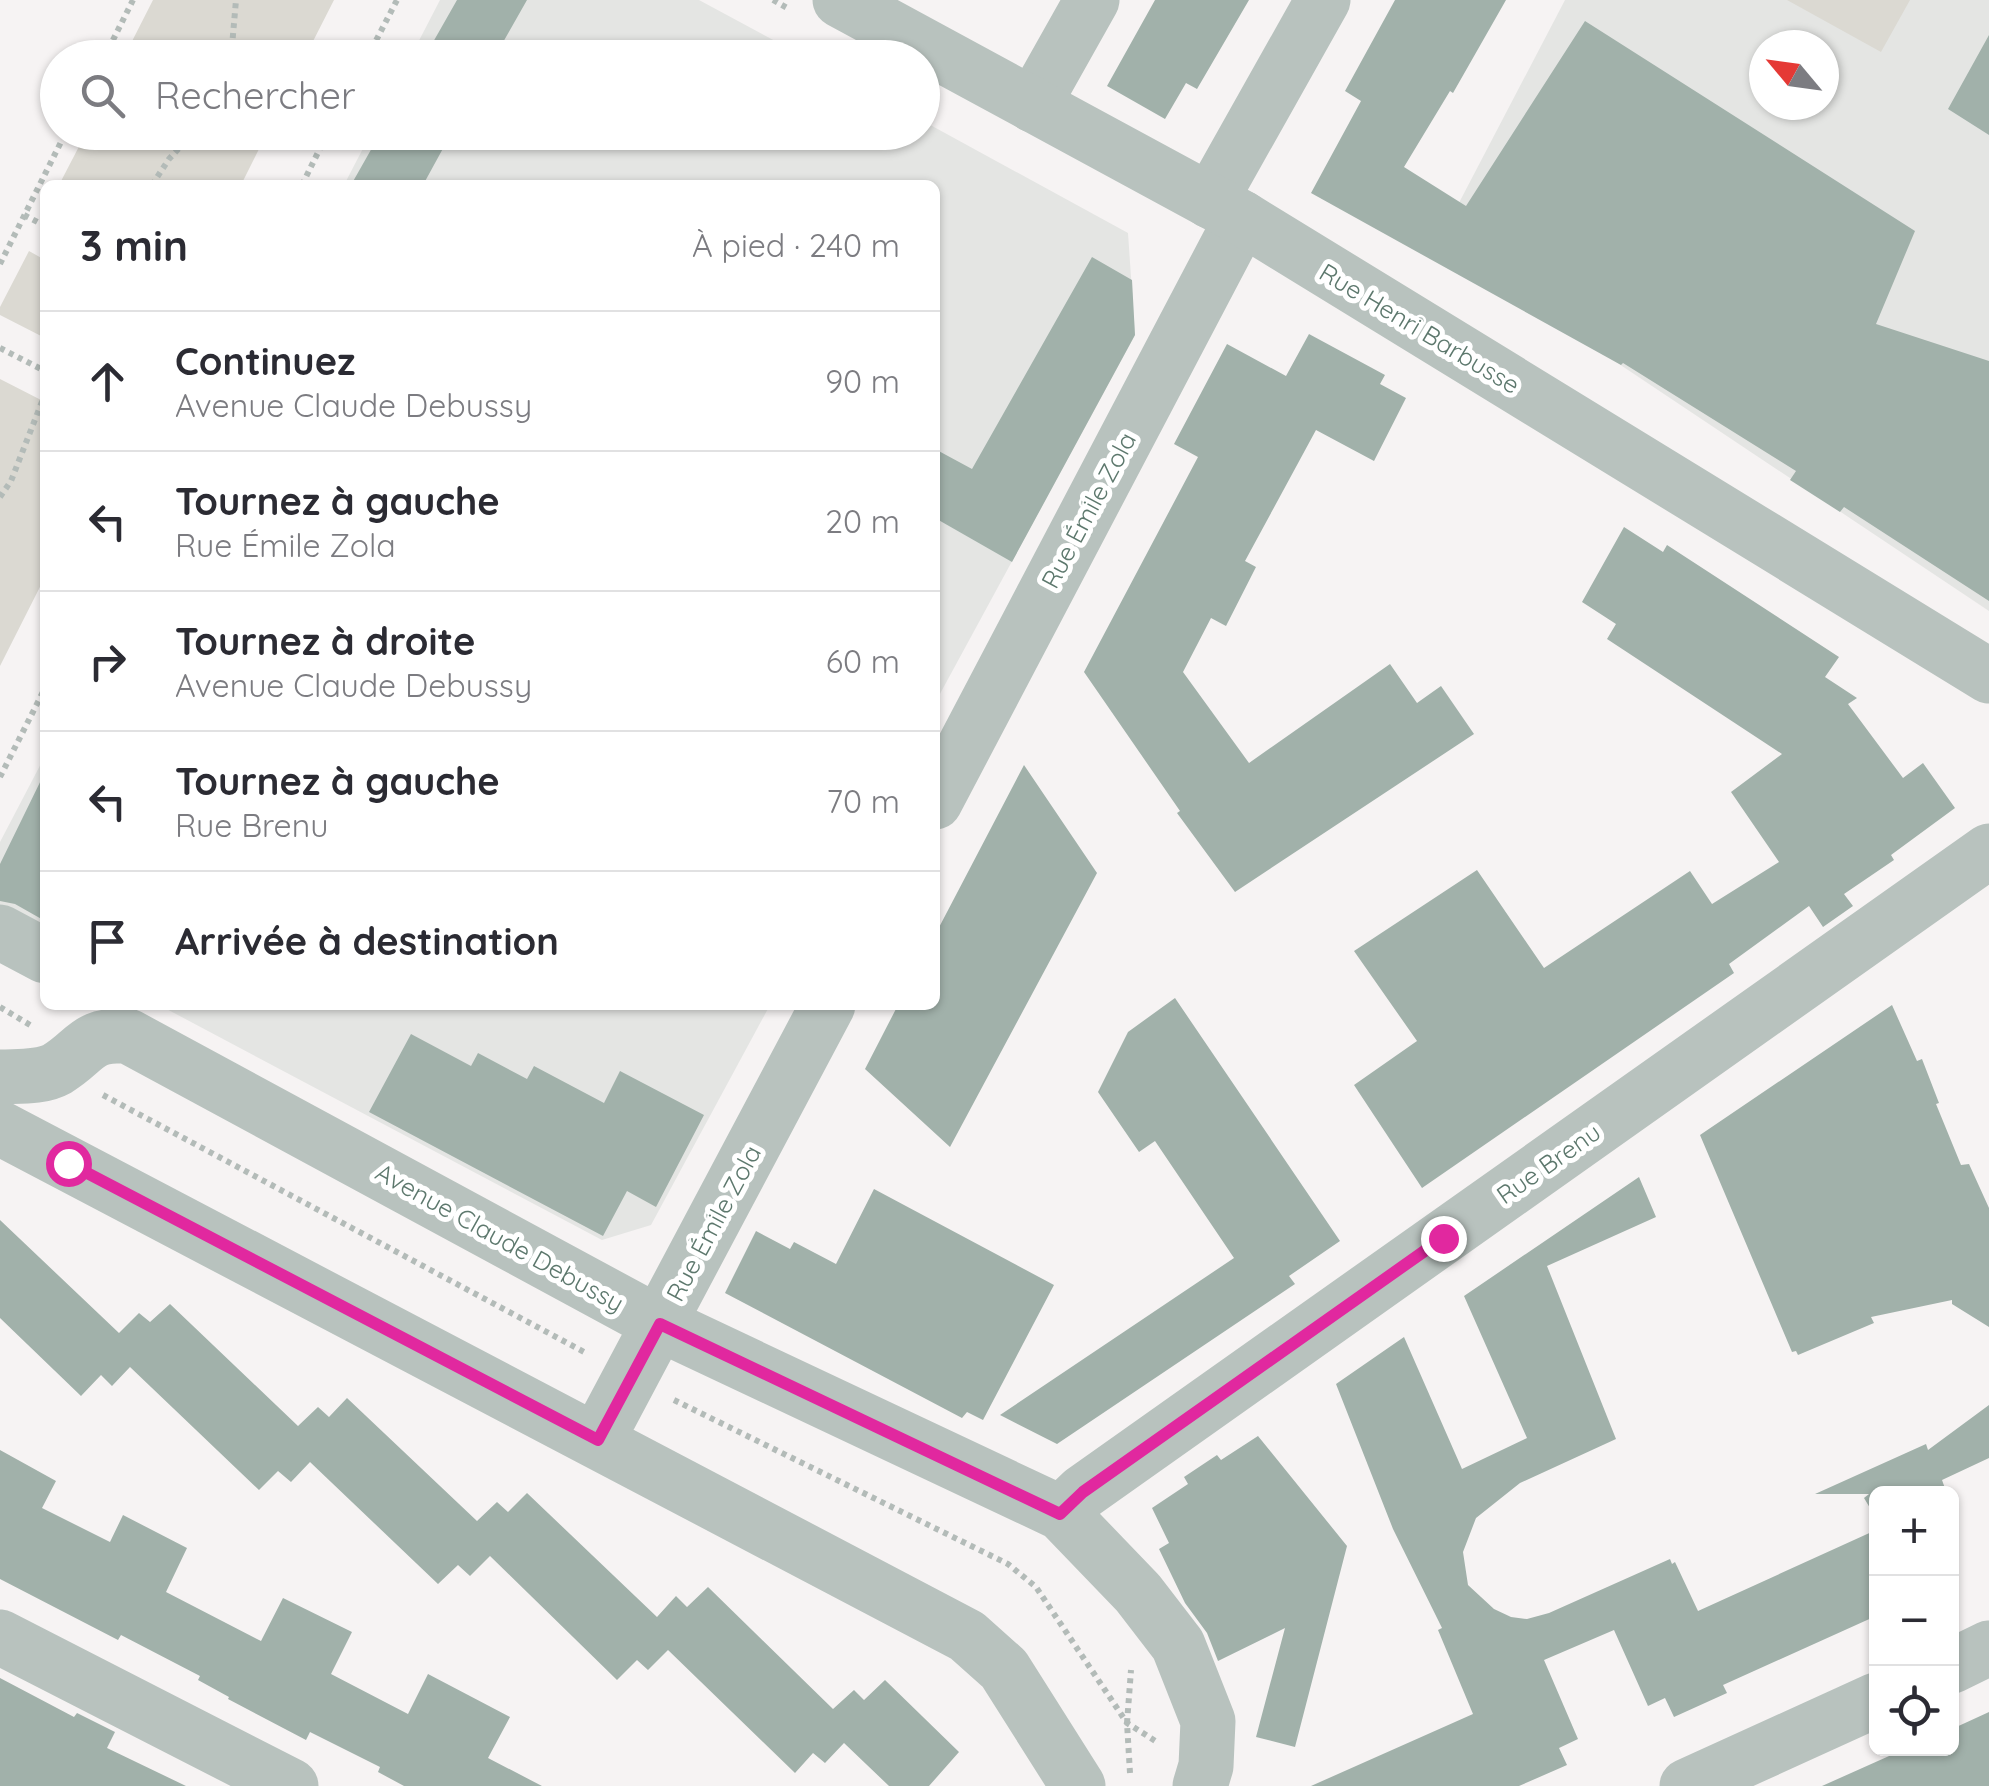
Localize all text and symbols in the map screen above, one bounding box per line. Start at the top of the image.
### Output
north arrow [1749,30,1839,120]
search box [40,40,940,150]
icon: search [75,68,130,123]
text: Rechercher [155,71,356,119]
text: 3 min [80,219,188,272]
text: À pied · 240 m [692,225,900,265]
street label: Rue Henri Barbusse [1314,256,1526,400]
text: Continuez [175,337,355,385]
icon: ahead [80,354,135,409]
text: 90 m [825,361,900,401]
text: Avenue Claude Debussy [175,385,532,425]
street label: Rue Émile Zola [1034,427,1142,593]
text: Tournez à gauche [175,477,500,525]
icon: left [80,494,135,549]
text: 20 m [825,501,900,541]
text: Rue Émile Zola [175,525,396,565]
text: Tournez à droite [175,617,475,665]
icon: right [80,634,135,689]
text: 60 m [826,641,900,681]
text: Avenue Claude Debussy [175,665,532,705]
text: Tournez à gauche [175,757,500,805]
icon: left [80,774,135,829]
text: 70 m [827,781,900,821]
text: Rue Brenu [175,805,328,845]
icon: arrive [80,914,135,969]
text: Arrivée à destination [175,917,559,965]
street label: Rue Brenu [1490,1116,1606,1210]
street label: Rue Émile Zola [659,1140,767,1306]
route start [46,1141,92,1187]
street label: Avenue Claude Debussy [370,1156,630,1318]
route end [1421,1216,1467,1262]
map controls [1869,1486,1959,1756]
button: + [1869,1486,1959,1576]
button: − [1869,1576,1959,1666]
button: locate [1869,1666,1959,1756]

